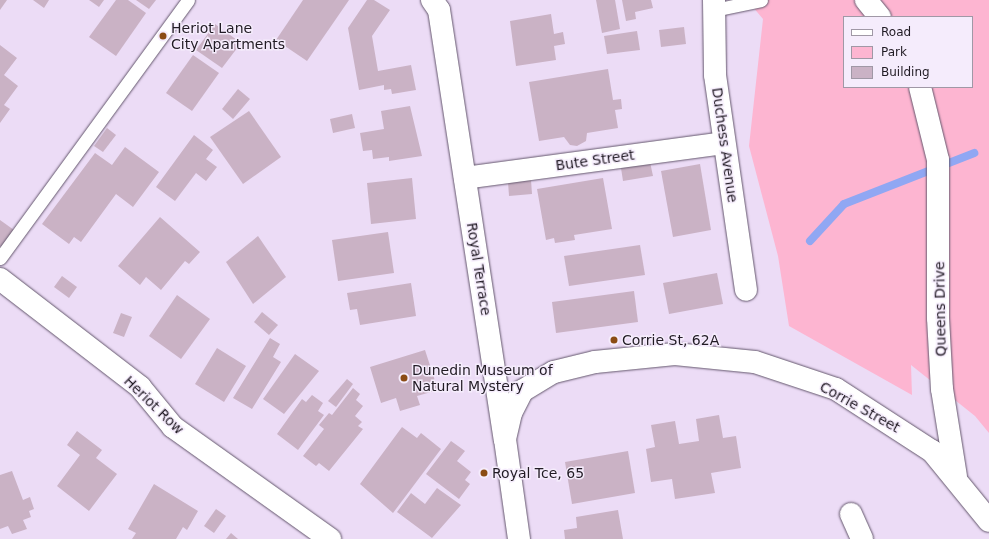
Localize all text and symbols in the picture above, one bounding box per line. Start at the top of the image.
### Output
legend [843,16,973,88]
place label: Heriot Lane City Apartments [171,20,285,52]
text: Road [881,25,911,39]
marker: Heriot Lane City Apartments [158,31,168,41]
text: Park [881,45,907,59]
text: Building [881,65,930,79]
street label: Duchess Avenue [709,86,741,204]
street label: Bute Street [554,146,636,174]
street label: Royal Terrace [463,221,495,317]
street label: Queens Drive [931,261,949,357]
place label: Corrie St, 62A [622,332,719,348]
marker: Corrie St, 62A [609,335,619,345]
place label: Dunedin Museum of Natural Mystery [412,362,553,394]
street label: Heriot Row [121,372,187,438]
marker: Dunedin Museum of Natural Mystery [399,373,409,383]
street label: Corrie Street [817,378,903,436]
place label: Royal Tce, 65 [492,465,584,481]
marker: Royal Tce, 65 [479,468,489,478]

